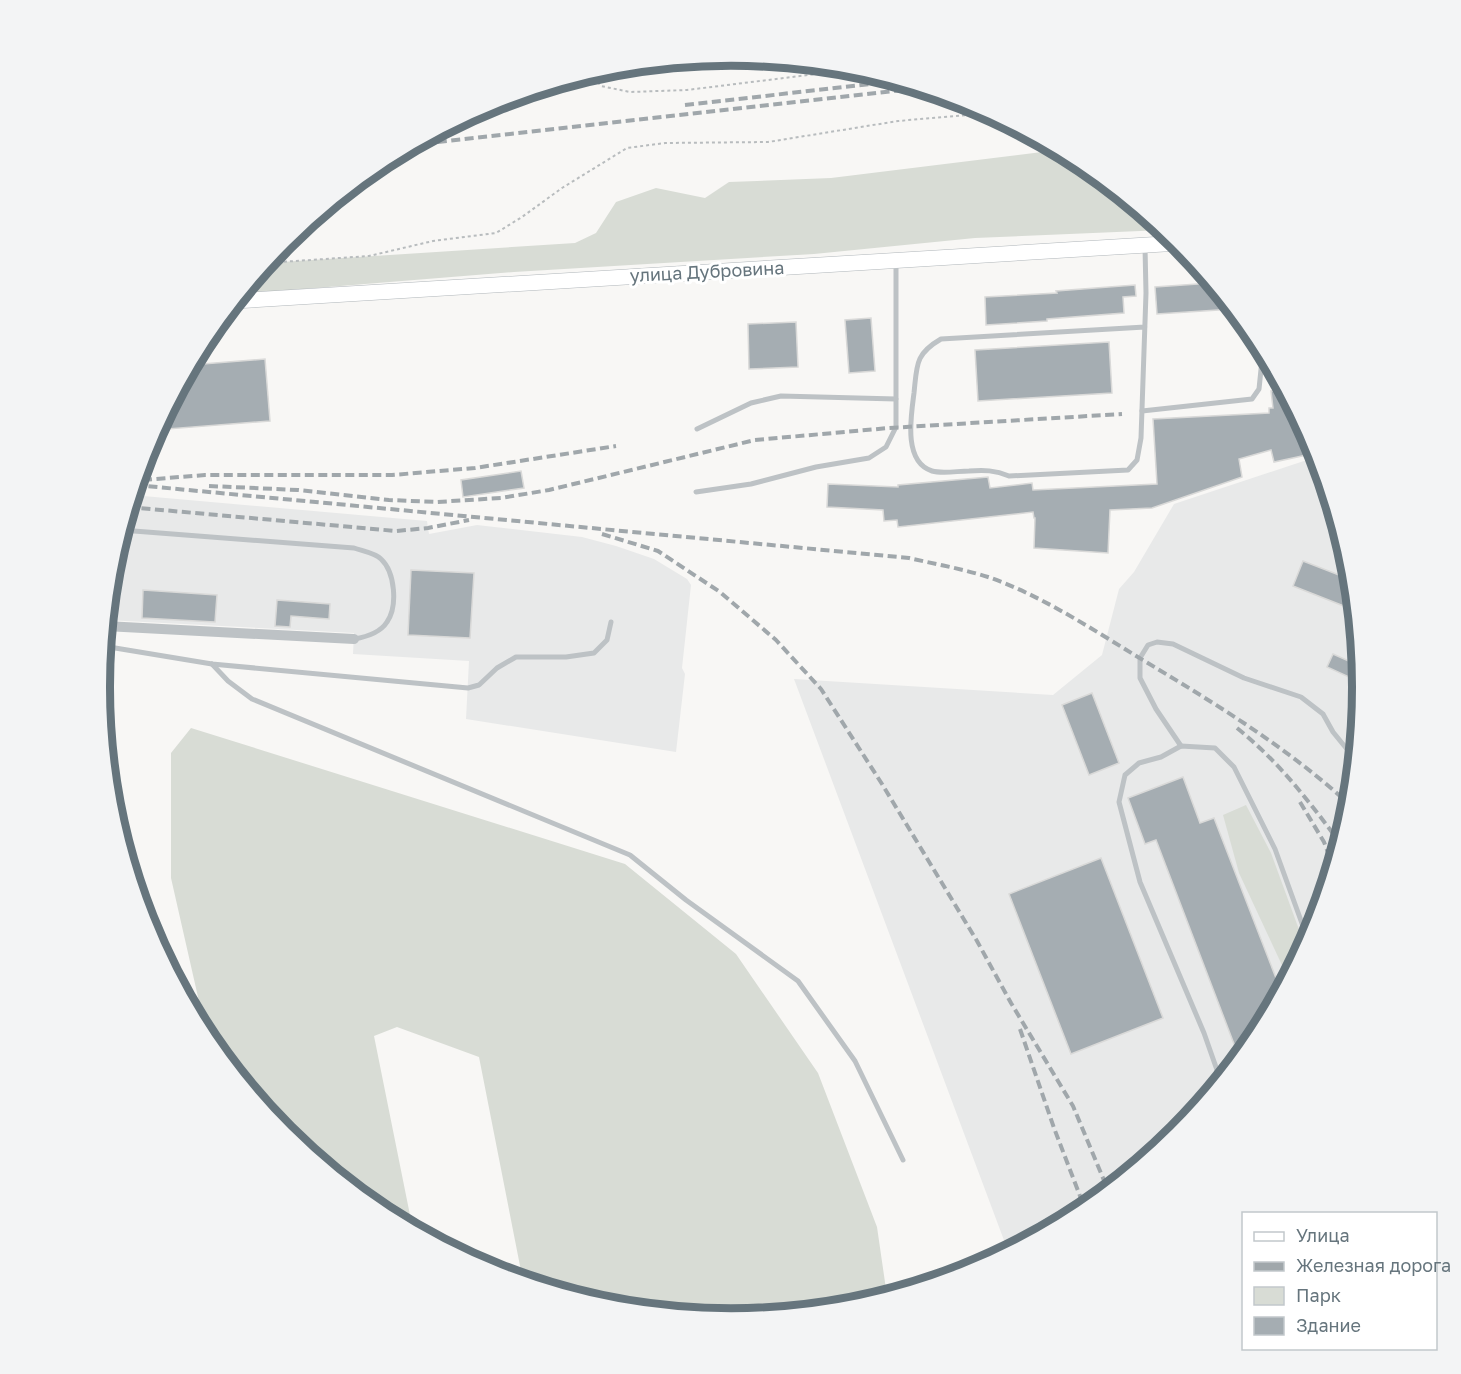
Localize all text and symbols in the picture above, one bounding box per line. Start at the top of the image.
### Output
street label: улица Дубровина [629,256,785,286]
legend [1242,1212,1437,1350]
text: Улица [1296,1224,1350,1246]
text: Железная дорога [1296,1254,1451,1276]
text: Парк [1296,1284,1341,1306]
text: Здание [1296,1314,1361,1336]

